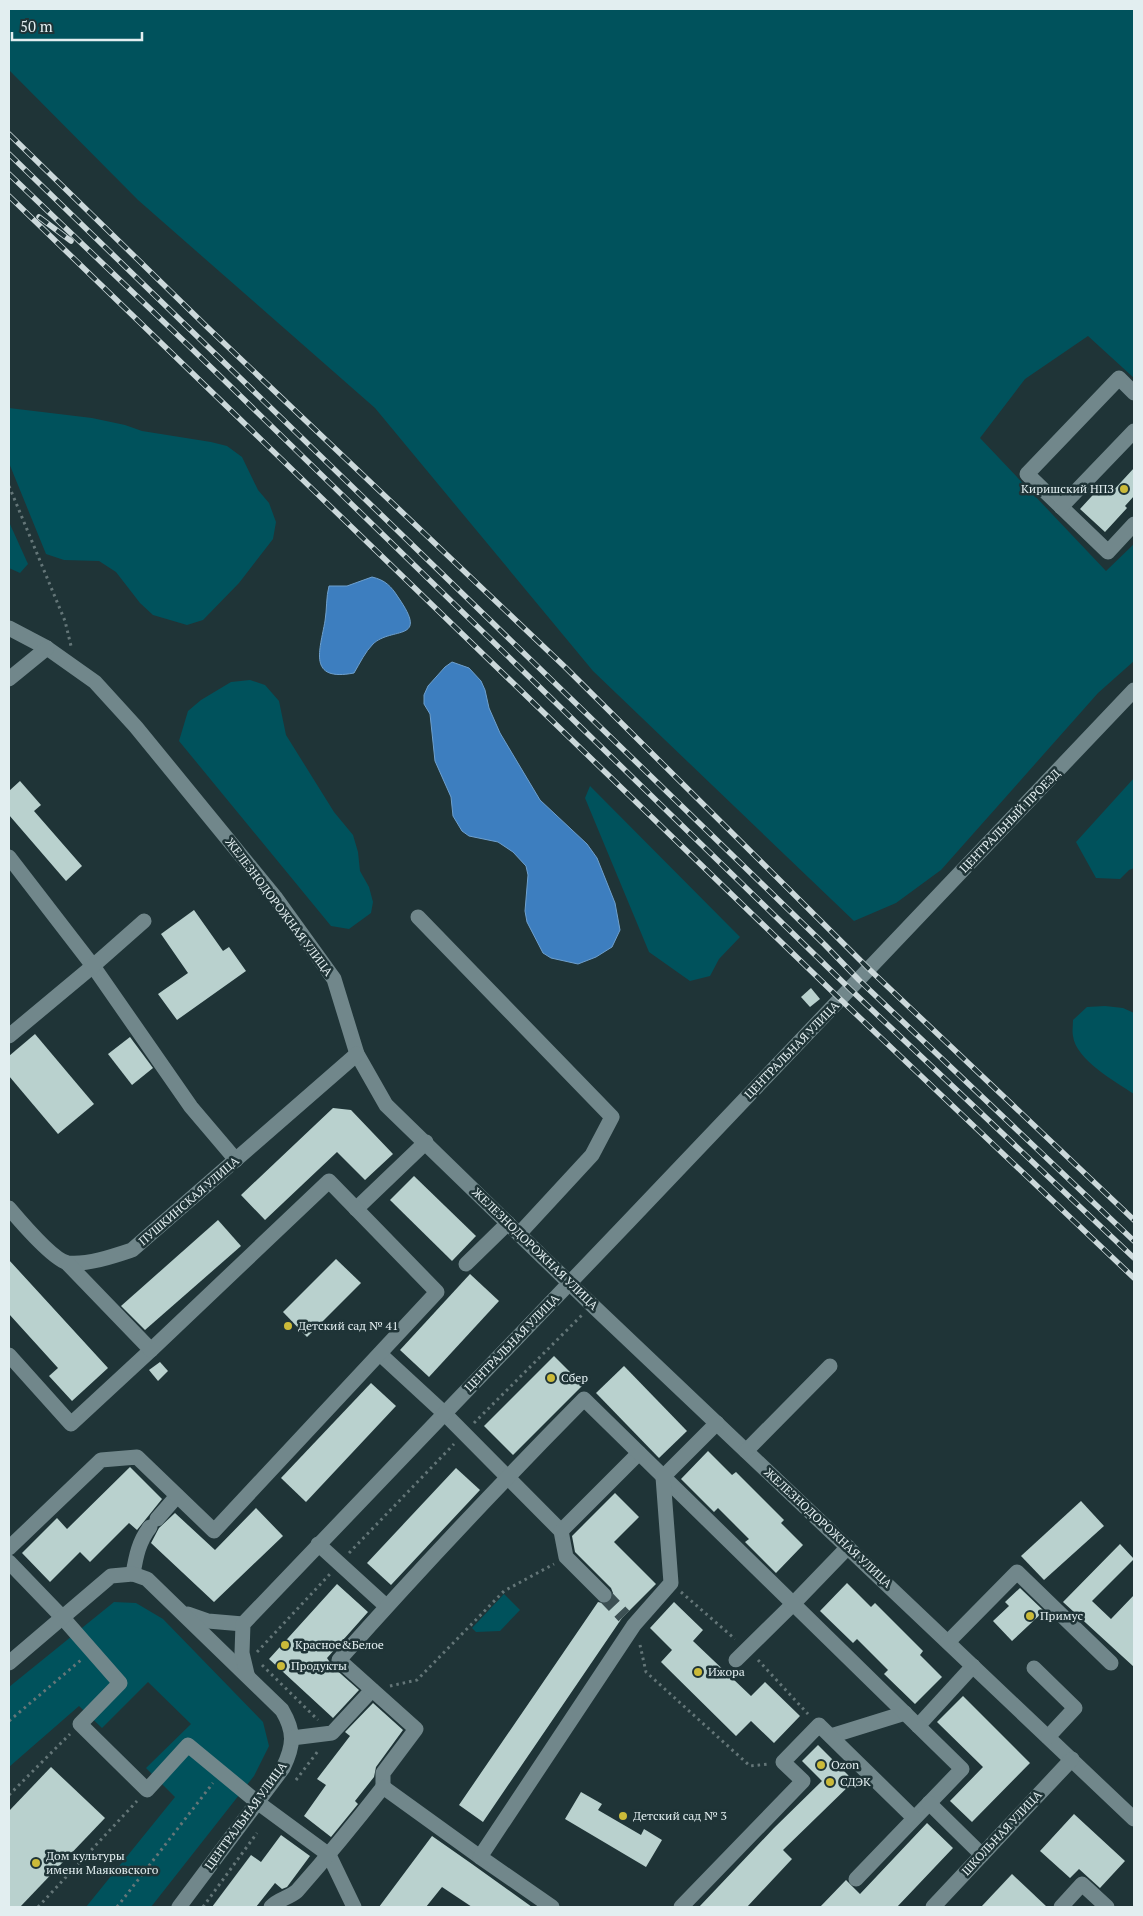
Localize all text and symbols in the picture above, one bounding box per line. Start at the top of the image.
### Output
scale bar [12,10,142,42]
text: 50 m [20,16,53,36]
place label: Киришский НПЗ [1021,481,1114,496]
marker: Киришский НПЗ [1118,483,1130,495]
street label: ЦЕНТРАЛЬНЫЙ ПРОЕЗД [956,765,1064,876]
street label: ЖЕЛЕЗНОДОРОЖНАЯ УЛИЦА [222,835,337,980]
street label: ЦЕНТРАЛЬНАЯ УЛИЦА [741,997,843,1102]
street label: ПУШКИНСКАЯ УЛИЦА [135,1152,242,1248]
street label: ЖЕЛЕЗНОДОРОЖНАЯ УЛИЦА [469,1184,602,1313]
street label: ЦЕНТРАЛЬНАЯ УЛИЦА [461,1290,563,1395]
place label: Детский сад № 41 [298,1318,398,1333]
marker: Детский сад № 41 [282,1320,294,1332]
place label: Сбер [561,1370,588,1385]
marker: Сбер [545,1372,557,1384]
street label: ЖЕЛЕЗНОДОРОЖНАЯ УЛИЦА [761,1464,896,1591]
place label: Примус [1040,1608,1083,1623]
marker: Примус [1024,1610,1036,1622]
place label: Красное&Белое [295,1637,384,1652]
marker: Красное&Белое [279,1639,291,1651]
place label: Продукты [291,1658,347,1673]
marker: Продукты [275,1660,287,1672]
place label: Ижора [708,1664,745,1679]
marker: Ижора [692,1666,704,1678]
place label: Ozon [831,1757,859,1772]
street label: ЦЕНТРАЛЬНАЯ УЛИЦА [201,1758,290,1873]
marker: Ozon [815,1759,827,1771]
place label: СДЭК [840,1774,871,1789]
marker: СДЭК [824,1776,836,1788]
street label: ШКОЛЬНАЯ УЛИЦА [958,1787,1045,1878]
place label: Детский сад № 3 [633,1808,727,1823]
marker: Детский сад № 3 [617,1810,629,1822]
place label: Дом культуры имени Маяковского [46,1848,159,1877]
marker: Дом культуры имени Маяковского [30,1857,42,1869]

